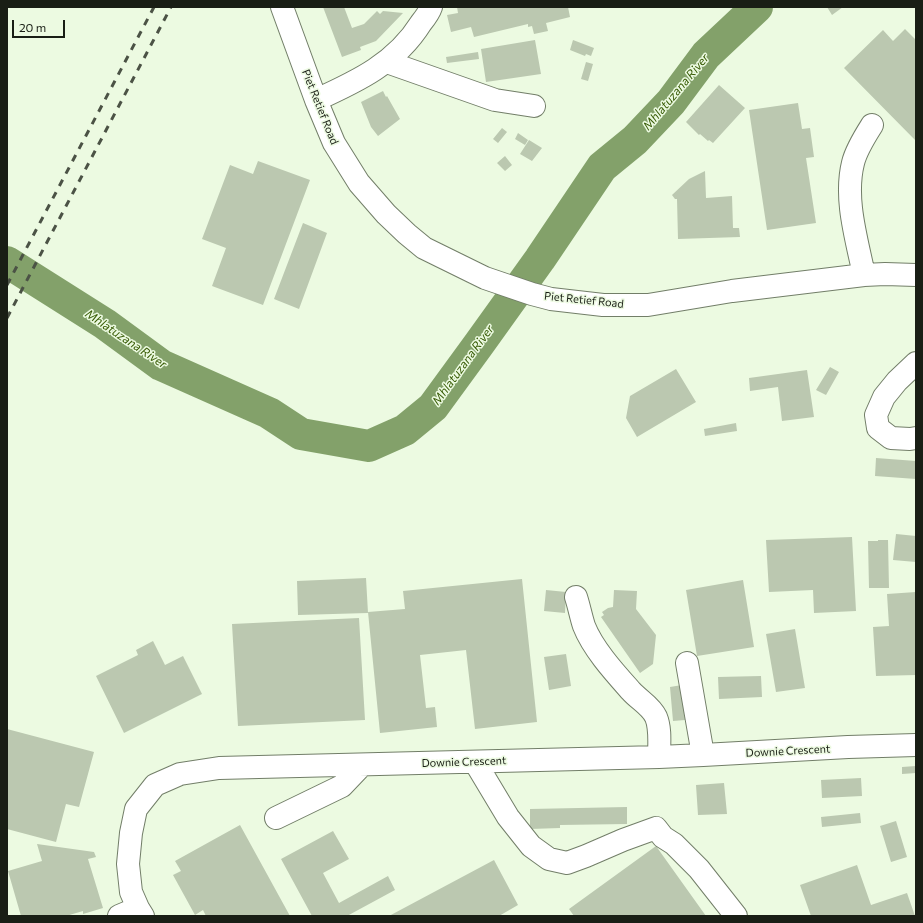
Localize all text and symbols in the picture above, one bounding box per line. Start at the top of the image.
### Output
scale bar [14,12,67,38]
text: 20 m [19,20,46,34]
water label: Mhlatuzana River [640,51,712,133]
street label: Piet Retief Road [299,67,341,147]
street label: Piet Retief Road [544,289,624,311]
water label: Mhlatuzana River [82,306,170,372]
water label: Mhlatuzana River [429,322,497,408]
street label: Downie Crescent [745,742,831,760]
street label: Downie Crescent [421,754,507,770]

